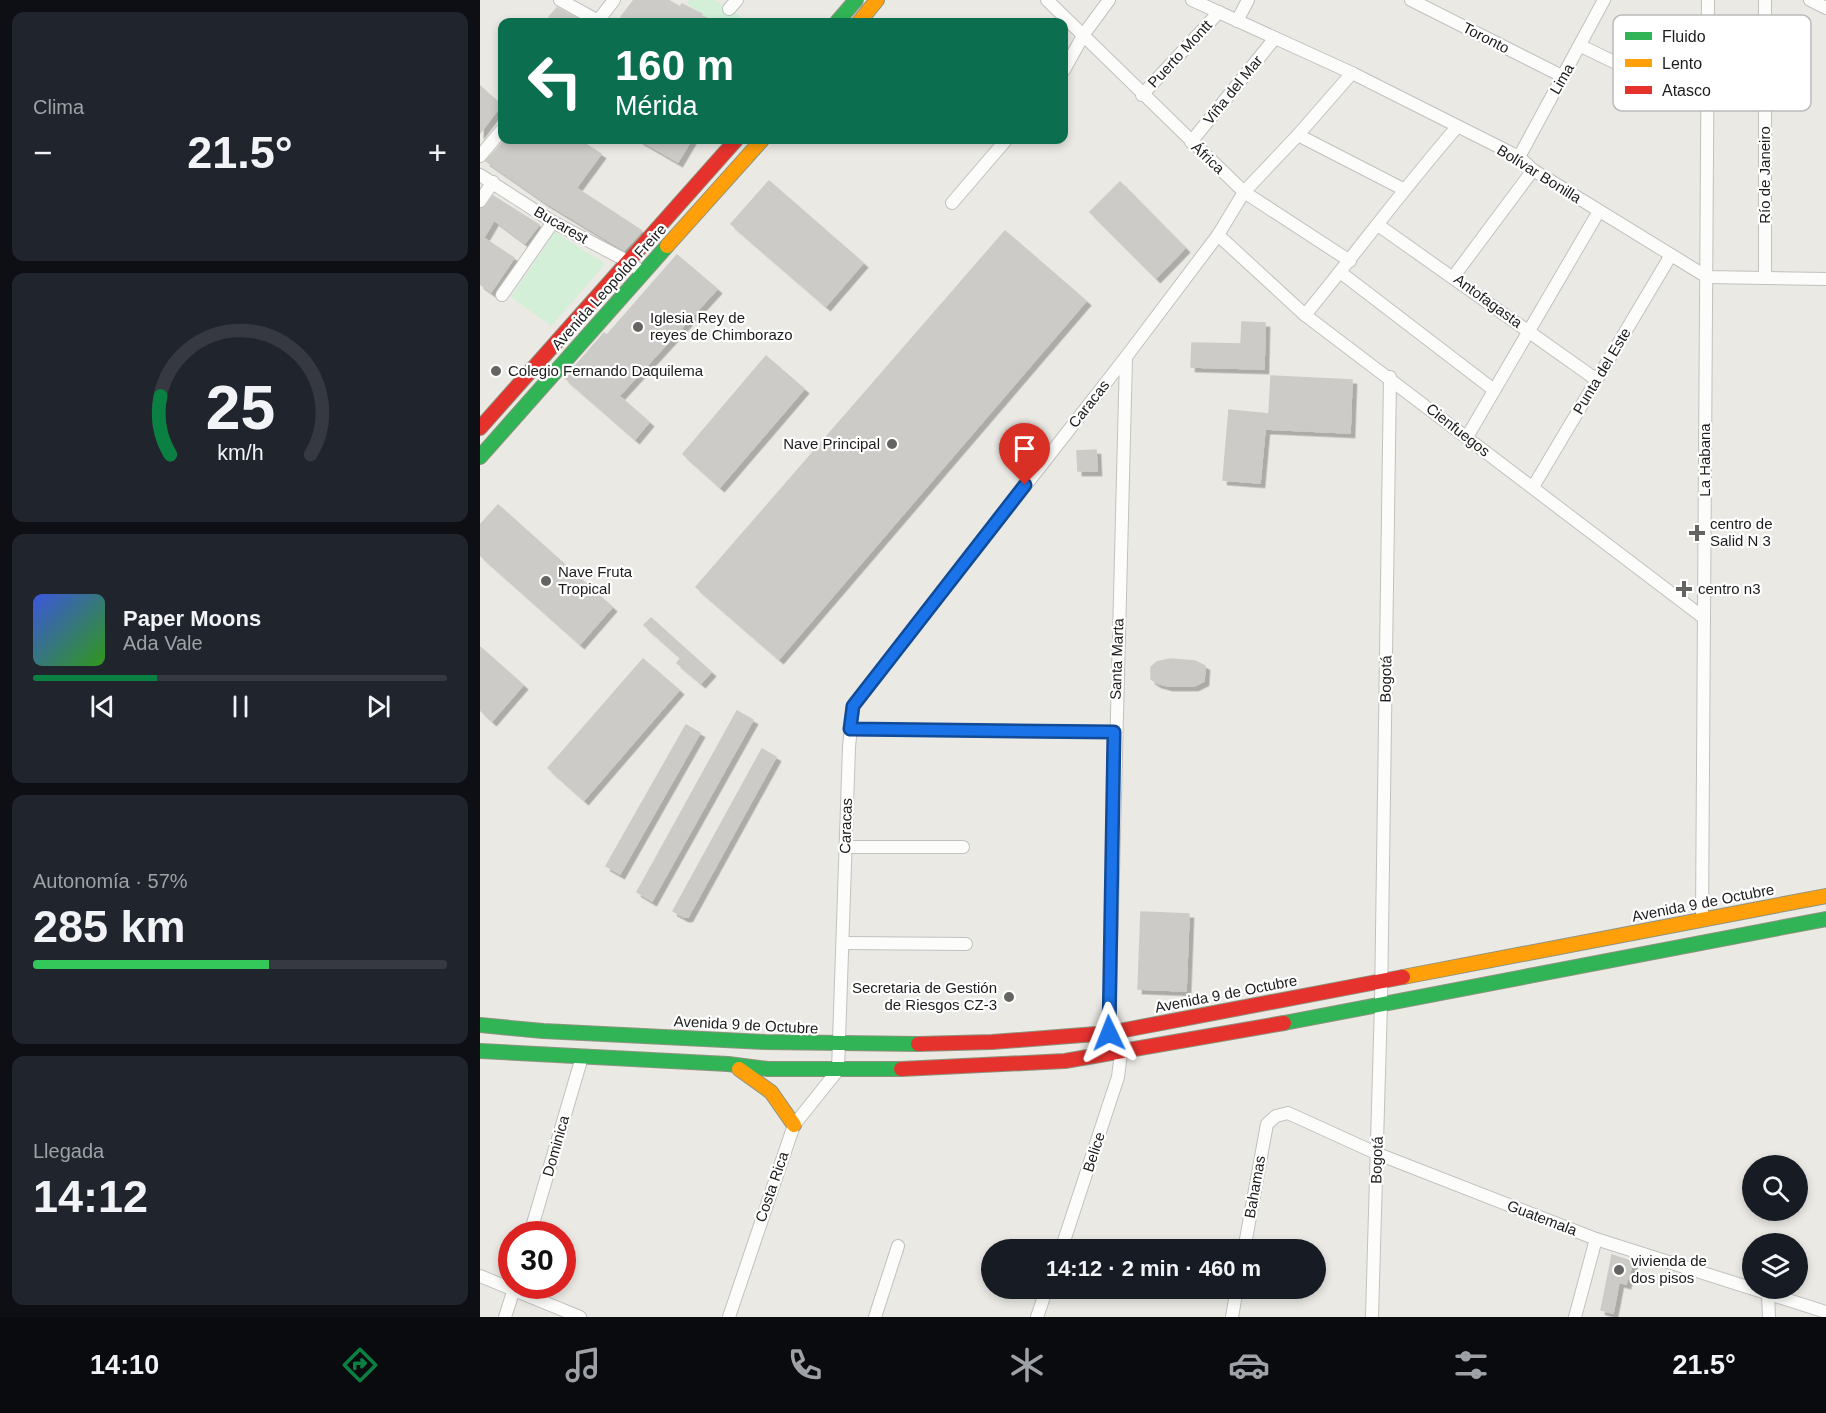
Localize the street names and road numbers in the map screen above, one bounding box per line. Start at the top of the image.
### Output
street label: Puerto Montt [1144,16,1216,91]
street label: Toronto [1460,19,1512,56]
street label: Viña del Mar [1200,52,1266,128]
street label: Lima [1546,60,1577,97]
street label: Río de Janeiro [1756,126,1773,224]
street label: África [1189,138,1229,177]
street label: Bolívar Bonilla [1494,141,1585,207]
street label: Bucarest [531,202,592,247]
street label: Avenida Leopoldo Freire [548,220,670,353]
street label: Antofagasta [1451,270,1526,331]
street label: Punta del Este [1569,325,1634,417]
street label: Caracas [1065,376,1112,431]
street label: Cienfuegos [1423,400,1493,460]
street label: La Habana [1696,423,1713,497]
street label: Santa Marta [1107,617,1126,700]
street label: Bogotá [1377,654,1394,703]
street label: Caracas [836,798,855,854]
street label: Avenida 9 de Octubre [1630,880,1776,925]
street label: Avenida 9 de Octubre [1153,971,1299,1016]
street label: Avenida 9 de Octubre [673,1012,819,1037]
street label: Dominica [539,1113,572,1178]
street label: Belice [1079,1130,1108,1174]
street label: Bogotá [1367,1135,1386,1184]
street label: Costa Rica [752,1149,792,1224]
street label: Bahamas [1241,1154,1268,1220]
street label: Guatemala [1505,1196,1580,1239]

